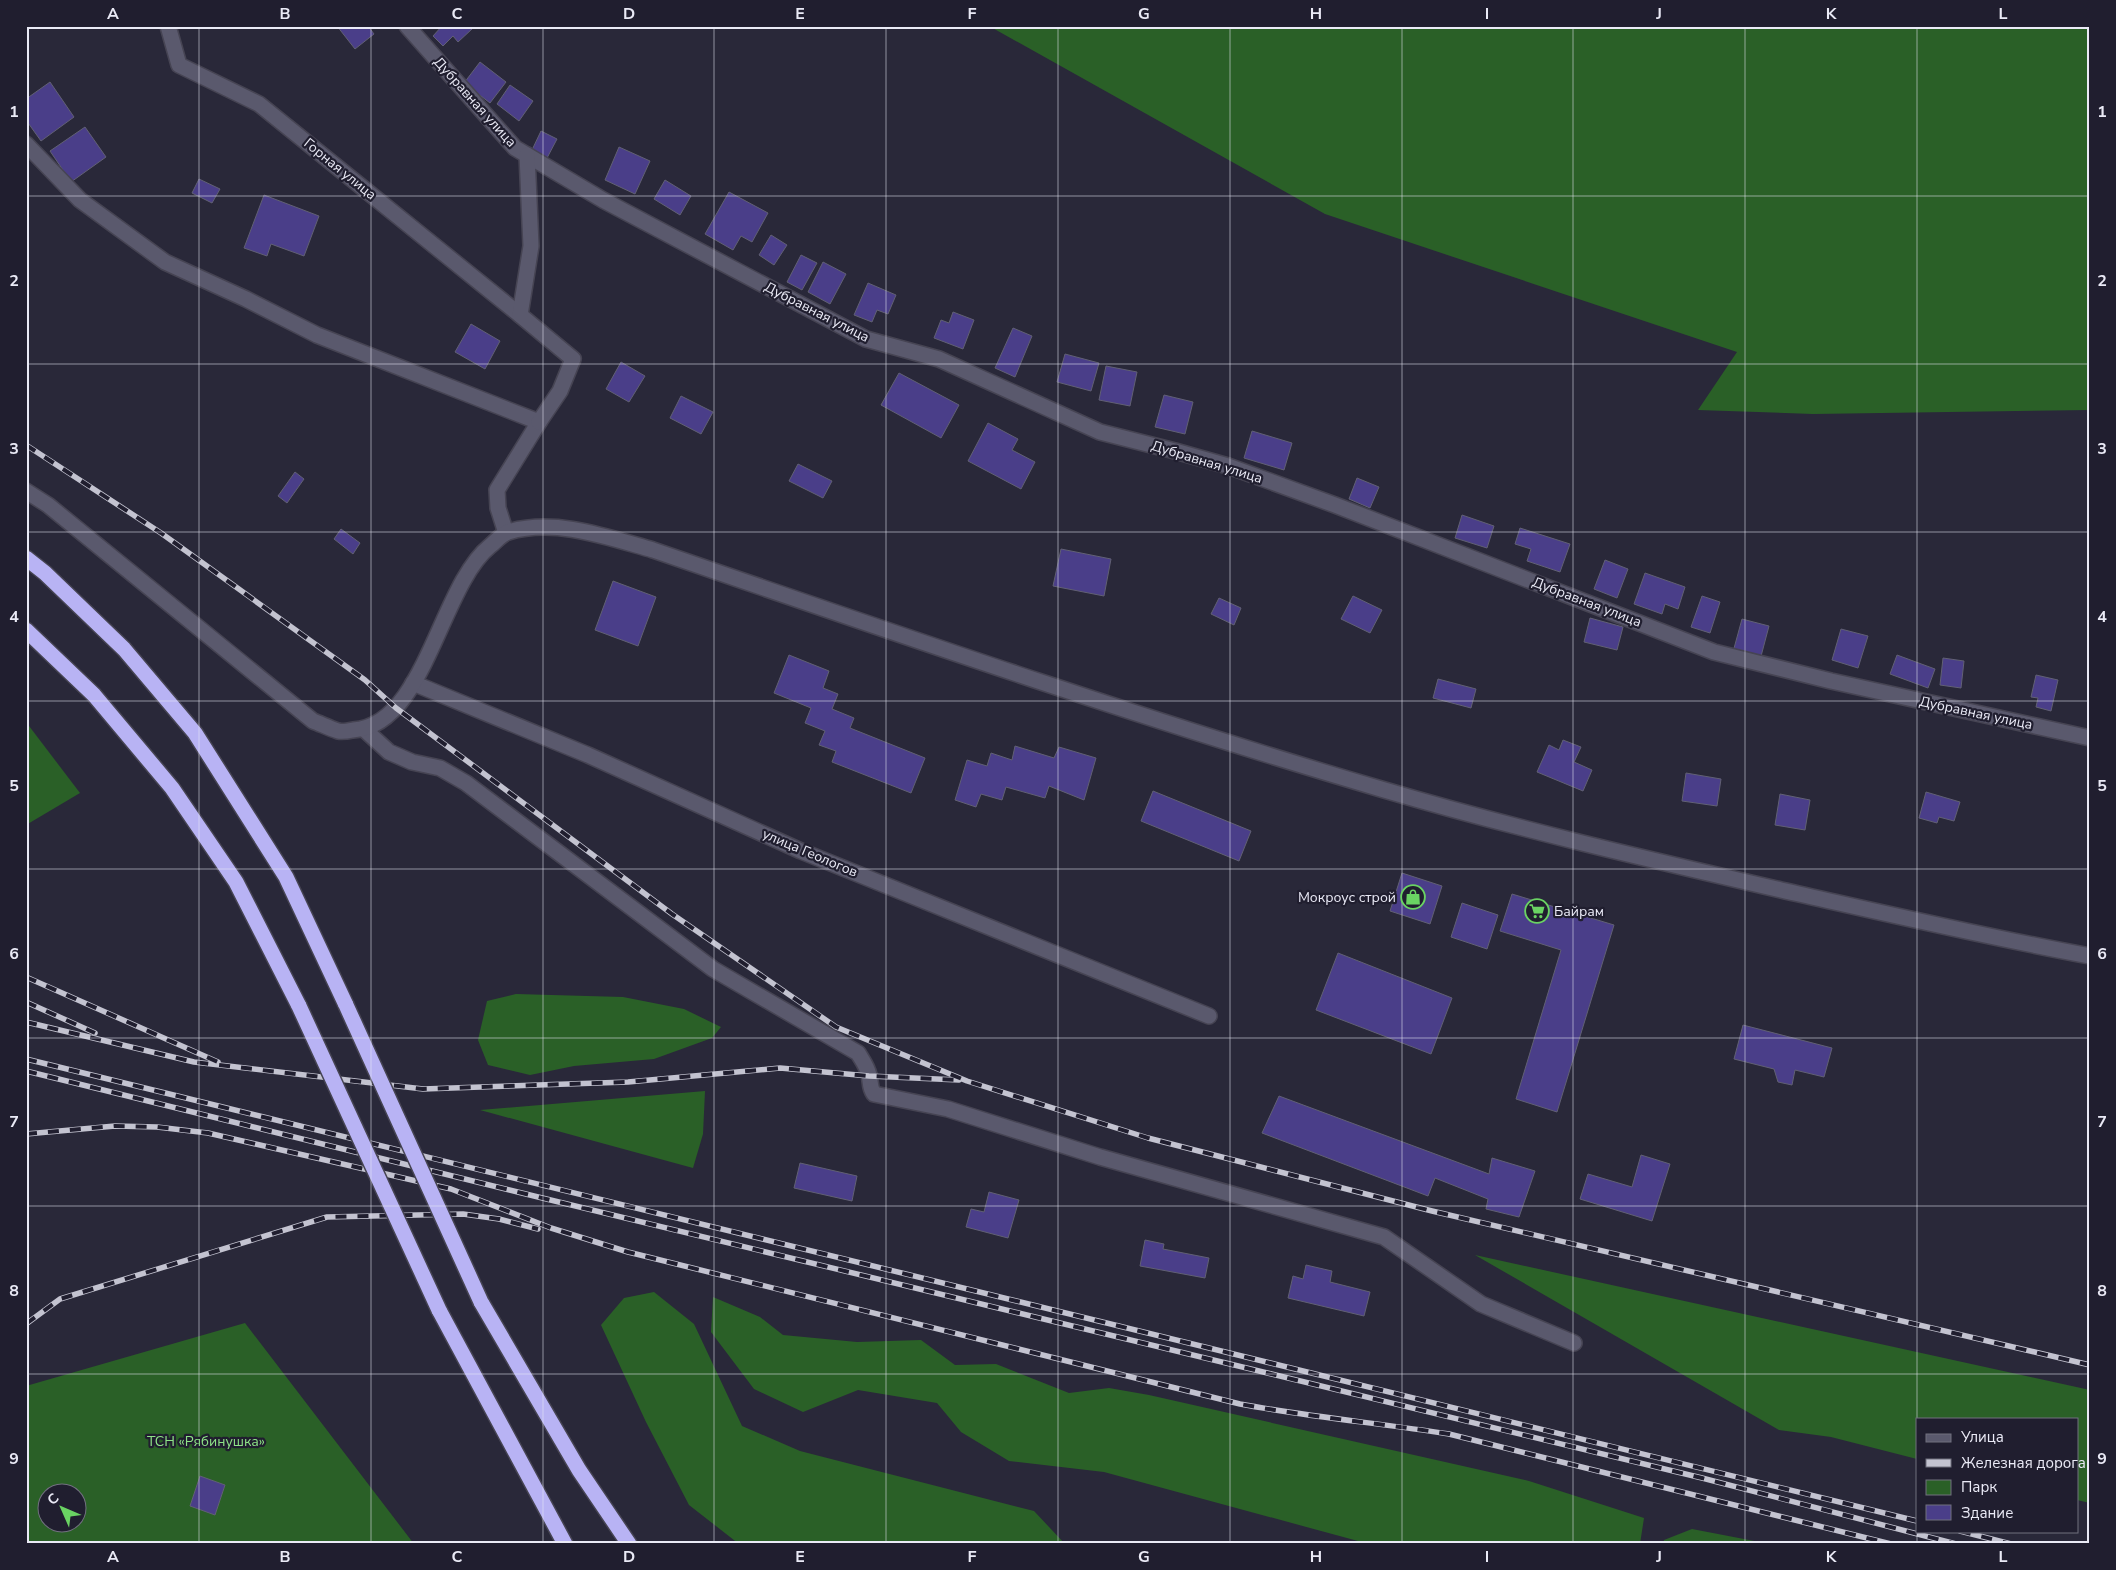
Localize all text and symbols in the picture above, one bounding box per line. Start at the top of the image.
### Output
text: A [107,3,119,25]
text: B [279,3,291,25]
text: C [452,3,463,25]
text: D [623,3,635,25]
text: E [795,3,805,25]
text: F [968,3,977,25]
text: G [1138,3,1150,25]
text: H [1310,3,1322,25]
text: I [1485,3,1489,25]
text: J [1655,3,1662,25]
text: K [1826,3,1838,25]
text: L [1999,3,2008,25]
street label: Дубравная улица [429,53,521,151]
text: 1 [9,101,19,123]
text: 1 [2097,101,2107,123]
street label: Горная улица [300,134,380,204]
text: 2 [9,270,19,292]
text: 2 [2097,270,2107,292]
street label: Дубравная улица [761,277,873,347]
street label: Дубравная улица [1149,436,1265,488]
text: 3 [9,438,19,460]
text: 3 [2097,438,2107,460]
street label: Дубравная улица [1530,572,1644,632]
text: 4 [9,606,19,628]
text: 4 [2097,606,2107,628]
street label: Дубравная улица [1918,692,2034,734]
text: 5 [9,775,19,797]
text: 5 [2097,775,2107,797]
street label: улица Геологов [760,824,861,882]
shop icon: Мокроус строй [1400,884,1426,910]
place label: Мокроус строй [1298,888,1396,907]
supermarket icon: Байрам [1524,898,1550,924]
place label: Байрам [1554,902,1604,921]
text: 6 [9,943,19,965]
text: 6 [2097,943,2107,965]
text: 7 [9,1111,19,1133]
text: 7 [2097,1111,2107,1133]
text: 8 [9,1280,19,1302]
text: 8 [2097,1280,2107,1302]
legend [1916,1418,2078,1532]
text: Улица [1960,1427,2004,1447]
park label: ТСН «Рябинушка» [147,1432,265,1451]
text: 9 [9,1448,19,1470]
text: 9 [2097,1448,2107,1470]
text: Железная дорога [1961,1453,2086,1473]
text: Парк [1961,1477,1997,1497]
north arrow [38,1482,88,1532]
text: С [43,1489,64,1509]
text: Здание [1961,1503,2013,1523]
text: A [107,1546,119,1568]
text: B [279,1546,291,1568]
text: C [452,1546,463,1568]
text: D [623,1546,635,1568]
text: E [795,1546,805,1568]
text: F [968,1546,977,1568]
text: G [1138,1546,1150,1568]
text: H [1310,1546,1322,1568]
text: I [1485,1546,1489,1568]
text: J [1655,1546,1662,1568]
text: K [1826,1546,1838,1568]
text: L [1999,1546,2008,1568]

